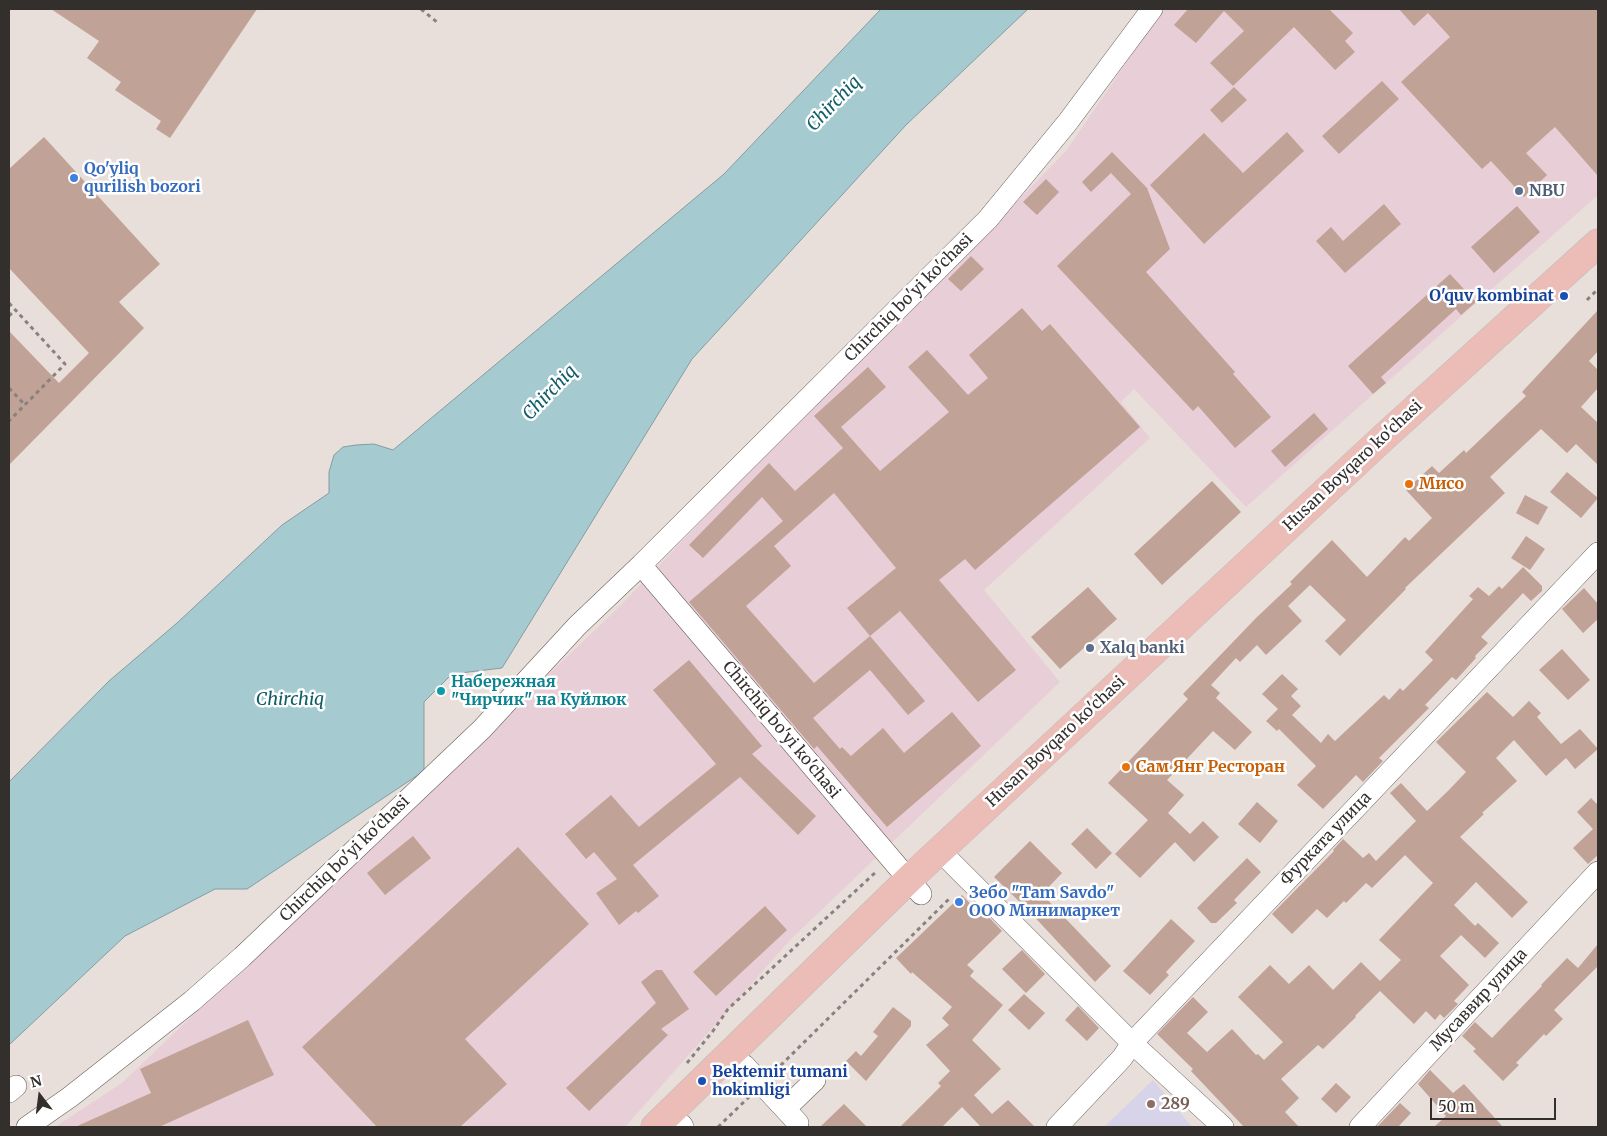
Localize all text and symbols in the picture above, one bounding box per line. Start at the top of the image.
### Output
water label: Chirchiq [802,72,866,136]
place label: Qo'yliq qurilish bozori [84,159,201,197]
marker: Qo'yliq qurilish bozori [68,172,80,184]
place label: NBU [1529,181,1565,201]
marker: NBU [1513,185,1525,197]
street label: Chirchiq bo'yi ko'chasi [841,230,977,366]
place label: O'quv kombinat [1429,286,1554,306]
marker: O'quv kombinat [1558,290,1570,302]
water label: Chirchiq [518,361,582,425]
street label: Husan Boyqaro ko'chasi [1280,397,1426,535]
place label: Мисо [1419,474,1464,494]
marker: Мисо [1403,478,1415,490]
place label: Xalq banki [1100,638,1185,658]
marker: Xalq banki [1084,642,1096,654]
street label: Chirchiq bo'yi ko'chasi [718,658,844,802]
place label: Набережная "Чирчик" на Куйлюк [451,672,627,710]
street label: Husan Boyqaro ko'chasi [983,673,1129,811]
marker: Набережная "Чирчик" на Куйлюк [435,685,447,697]
water label: Chirchiq [256,689,324,711]
place label: Сам Янг Ресторан [1136,757,1285,777]
marker: Сам Янг Ресторан [1120,761,1132,773]
street label: Фурката улица [1276,788,1376,890]
street label: Chirchiq bo'yi ko'chasi [276,792,414,926]
place label: Зебо "Tam Savdo" ООО Минимаркет [969,883,1120,921]
marker: Зебо "Tam Savdo" ООО Минимаркет [953,896,965,908]
street label: Мусаввир улица [1427,945,1531,1055]
place label: Bektemir tumani hokimligi [712,1062,848,1100]
north arrow [15,1071,65,1121]
text: N [28,1071,44,1092]
marker: Bektemir tumani hokimligi [696,1075,708,1087]
scale bar [1432,1088,1558,1120]
place label: 289 [1161,1094,1190,1114]
text: 50 m [1438,1097,1475,1116]
marker: 289 [1145,1098,1157,1110]

